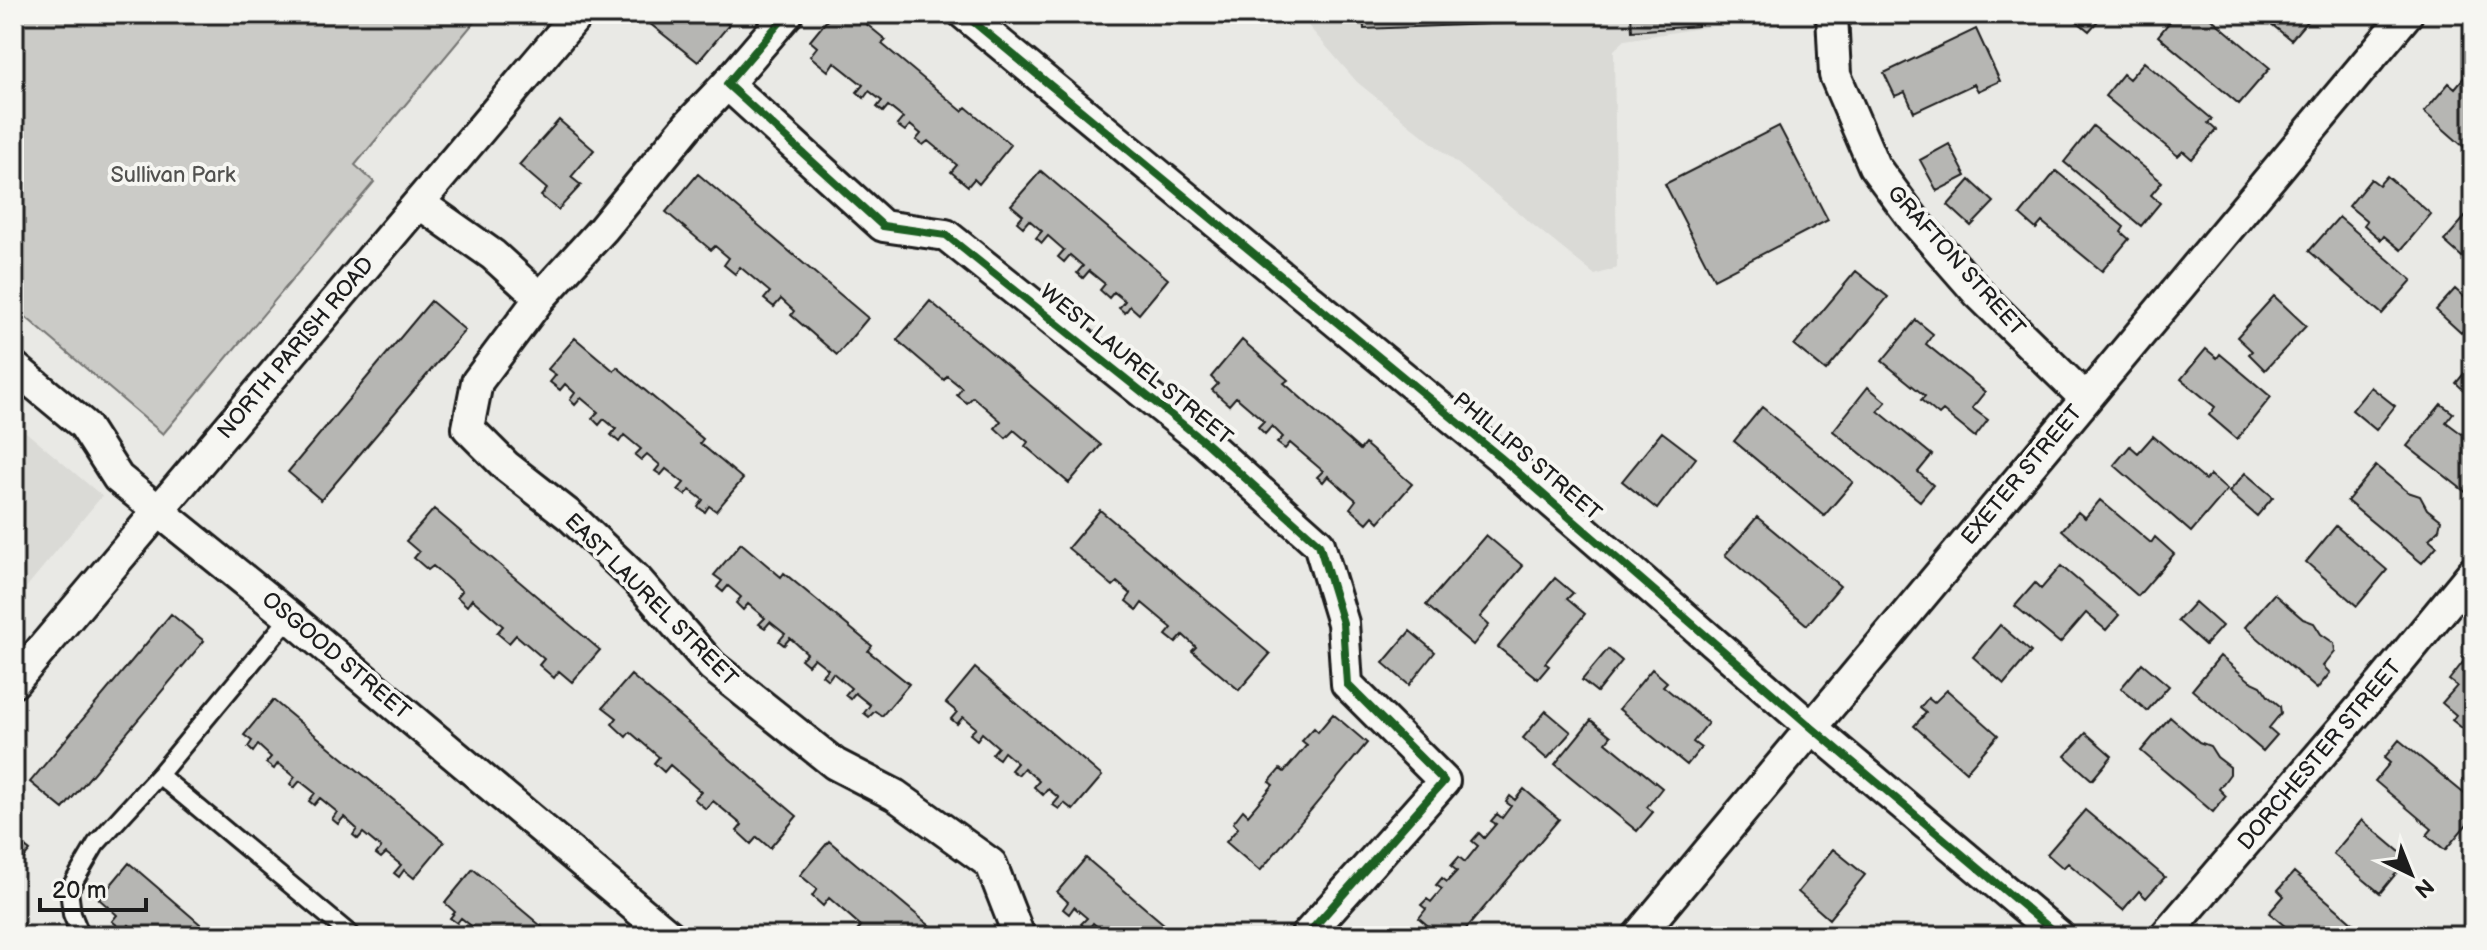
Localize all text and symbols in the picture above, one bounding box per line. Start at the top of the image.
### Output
park label: Sullivan Park [110,162,236,189]
street label: GRAFTON STREET [1881,180,2031,342]
street label: NORTH PARISH ROAD [212,252,380,444]
street label: WEST LAUREL STREET [1034,279,1238,451]
street label: PHILLIPS STREET [1447,387,1607,527]
street label: EXETER STREET [1956,400,2088,550]
street label: EAST LAUREL STREET [559,508,743,692]
street label: OSGOOD STREET [256,586,416,726]
street label: DORCHESTER STREET [2232,654,2408,856]
north arrow [2371,834,2451,914]
scale bar [40,862,146,912]
text: N [2408,872,2439,903]
text: 20 m [52,876,107,905]

